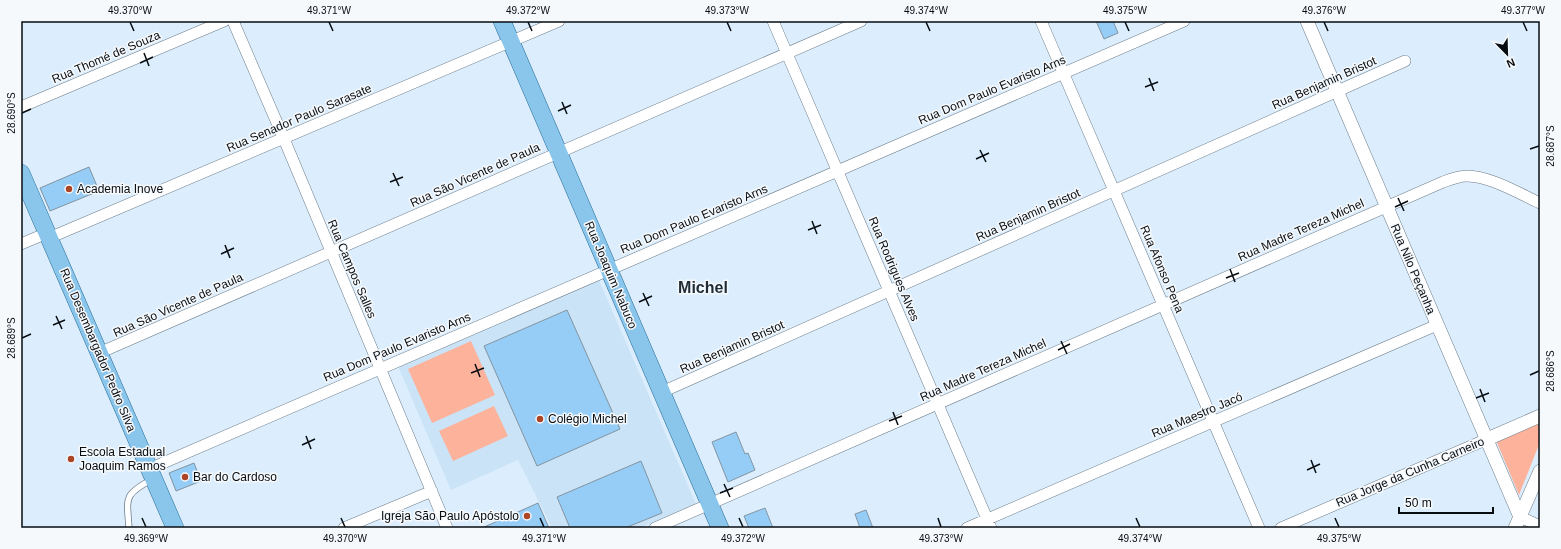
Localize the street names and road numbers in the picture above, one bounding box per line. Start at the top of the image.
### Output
street label: Rua Thomé de Souza [50,28,163,86]
street label: Rua Dom Paulo Evaristo Arns [916,53,1068,127]
street label: Rua Benjamin Bristot [1270,53,1379,112]
street label: Rua Senador Paulo Sarasate [224,81,374,155]
street label: Rua São Vicente de Paula [408,140,542,210]
street label: Rua Dom Paulo Evaristo Arns [618,182,770,256]
street label: Rua Benjamin Bristot [974,185,1083,244]
street label: Rua Madre Tereza Michel [1236,196,1366,264]
street label: Rua Rodrigues Alves [866,215,922,323]
street label: Rua Campos Salles [325,217,379,321]
street label: Rua Joaquim Nabuco [582,219,640,331]
street label: Rua Nilo Peçanha [1388,222,1438,317]
street label: Rua Afonso Pena [1137,223,1187,315]
street label: Rua Desembargador Pedro Silva [57,266,139,434]
street label: Rua São Vicente de Paula [111,270,245,340]
street label: Rua Dom Paulo Evaristo Arns [321,310,473,384]
street label: Rua Benjamin Bristot [678,317,787,376]
street label: Rua Madre Tereza Michel [918,336,1048,404]
street label: Rua Maestro Jacó [1149,389,1245,440]
street label: Rua Jorge da Cunha Carneiro [1334,434,1487,510]

